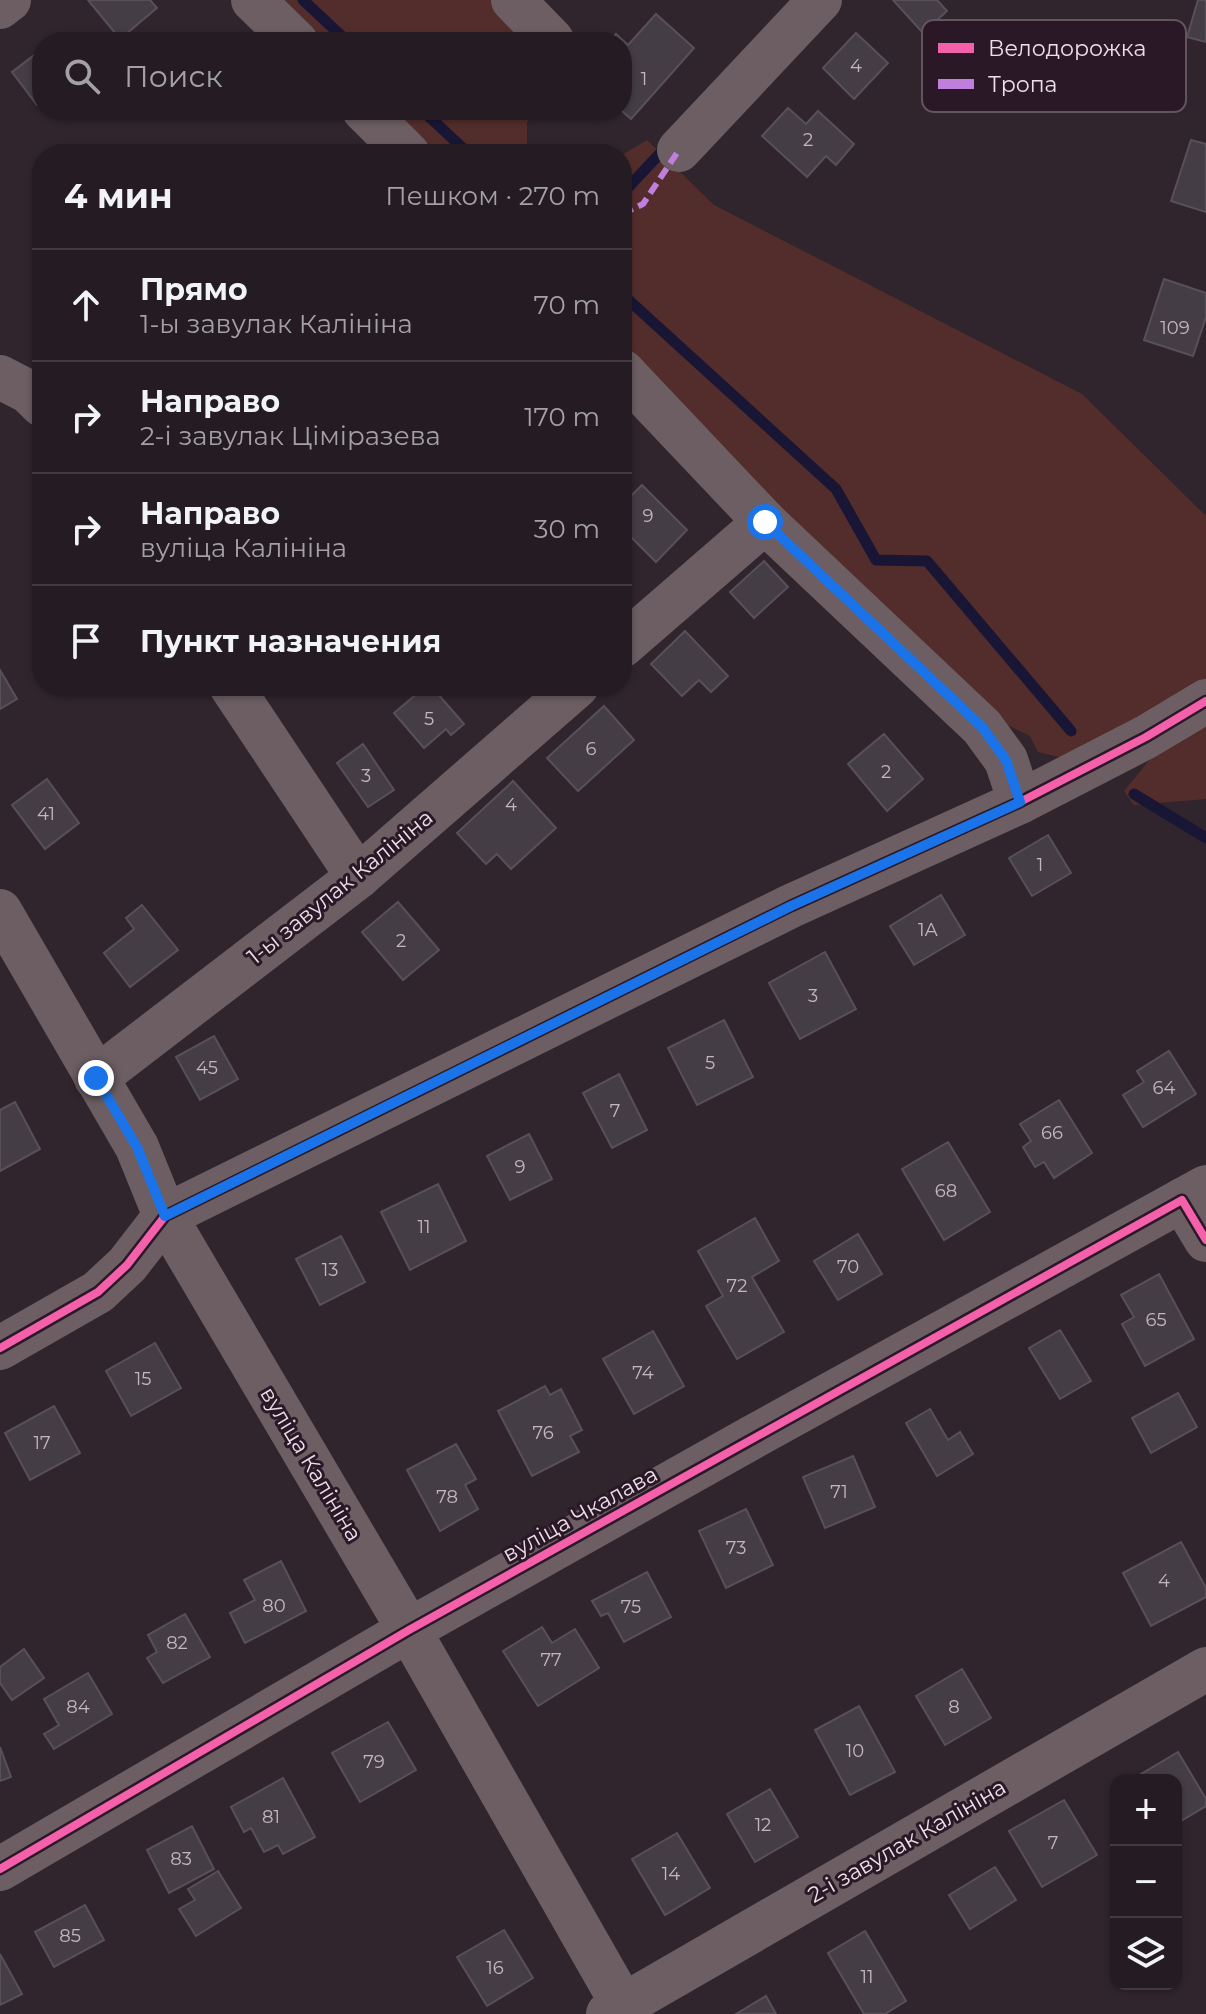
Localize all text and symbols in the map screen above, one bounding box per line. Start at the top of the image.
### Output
legend [922,20,1186,112]
search box [32,32,632,120]
text: Велодорожка [988,35,1146,62]
icon: search [60,54,104,98]
house number: 4 [850,55,862,77]
text: Поиск [124,58,223,95]
house number: 1 [641,68,647,90]
text: Тропа [988,71,1057,98]
house number: 2 [803,129,813,151]
text: 4 мин [64,175,173,217]
text: Пешком · 270 m [385,180,600,212]
text: Прямо [140,271,248,308]
icon: ahead [64,283,108,327]
text: 70 m [534,289,600,321]
text: 1-ы завулак Калініна [140,308,413,340]
house number: 109 [1160,317,1190,339]
text: Направо [140,383,280,420]
icon: right [64,395,108,439]
text: 170 m [524,401,600,433]
text: 2-і завулак Ціміразева [140,420,441,452]
text: Направо [140,495,280,532]
route start [747,504,783,540]
house number: 9 [643,505,654,527]
icon: right [64,507,108,551]
text: 30 m [534,513,600,545]
text: вуліца Калініна [140,532,347,564]
icon: arrive [64,619,108,663]
text: Пункт назначения [140,623,441,660]
house number: 5 [424,708,434,730]
house number: 6 [586,738,597,760]
house number: 2 [881,761,891,783]
house number: 3 [361,765,371,787]
house number: 4 [505,794,517,816]
house number: 41 [37,803,55,825]
street label: 1-ы завулак Калініна [242,804,438,970]
house number: 1 [1037,854,1043,876]
house number: 1А [918,919,939,941]
house number: 2 [396,930,406,952]
house number: 3 [808,985,818,1007]
house number: 5 [705,1052,715,1074]
house number: 45 [196,1057,218,1079]
route end [78,1060,114,1096]
house number: 64 [1153,1077,1176,1099]
house number: 7 [610,1100,620,1122]
house number: 66 [1041,1122,1063,1144]
house number: 9 [515,1156,526,1178]
house number: 68 [935,1180,957,1202]
house number: 11 [418,1216,431,1238]
house number: 70 [837,1256,859,1278]
house number: 13 [322,1259,338,1281]
house number: 72 [727,1275,747,1297]
house number: 65 [1145,1309,1167,1331]
house number: 74 [632,1362,654,1384]
house number: 15 [135,1368,151,1390]
street label: вуліца Калініна [254,1382,368,1546]
house number: 76 [532,1422,554,1444]
house number: 17 [33,1432,51,1454]
street label: вуліца Чкалава [498,1460,662,1568]
house number: 71 [830,1481,848,1503]
house number: 78 [436,1486,458,1508]
house number: 73 [726,1537,746,1559]
house number: 4 [1158,1570,1170,1592]
house number: 80 [262,1595,286,1617]
house number: 75 [621,1596,641,1618]
house number: 82 [166,1632,188,1654]
house number: 77 [540,1649,562,1671]
house number: 84 [66,1696,90,1718]
house number: 8 [948,1696,960,1718]
house number: 10 [846,1740,864,1762]
house number: 79 [363,1751,385,1773]
street label: 2-і завулак Калініна [803,1773,1011,1909]
map controls [1110,1774,1182,1990]
button: + [1110,1774,1182,1846]
house number: 81 [262,1806,280,1828]
house number: 12 [755,1814,771,1836]
house number: 7 [1048,1832,1058,1854]
button: − [1110,1846,1182,1918]
house number: 83 [170,1848,192,1870]
house number: 14 [662,1863,680,1885]
button: layers [1110,1918,1182,1990]
house number: 85 [59,1925,81,1947]
house number: 16 [486,1957,504,1979]
house number: 11 [861,1966,874,1988]

